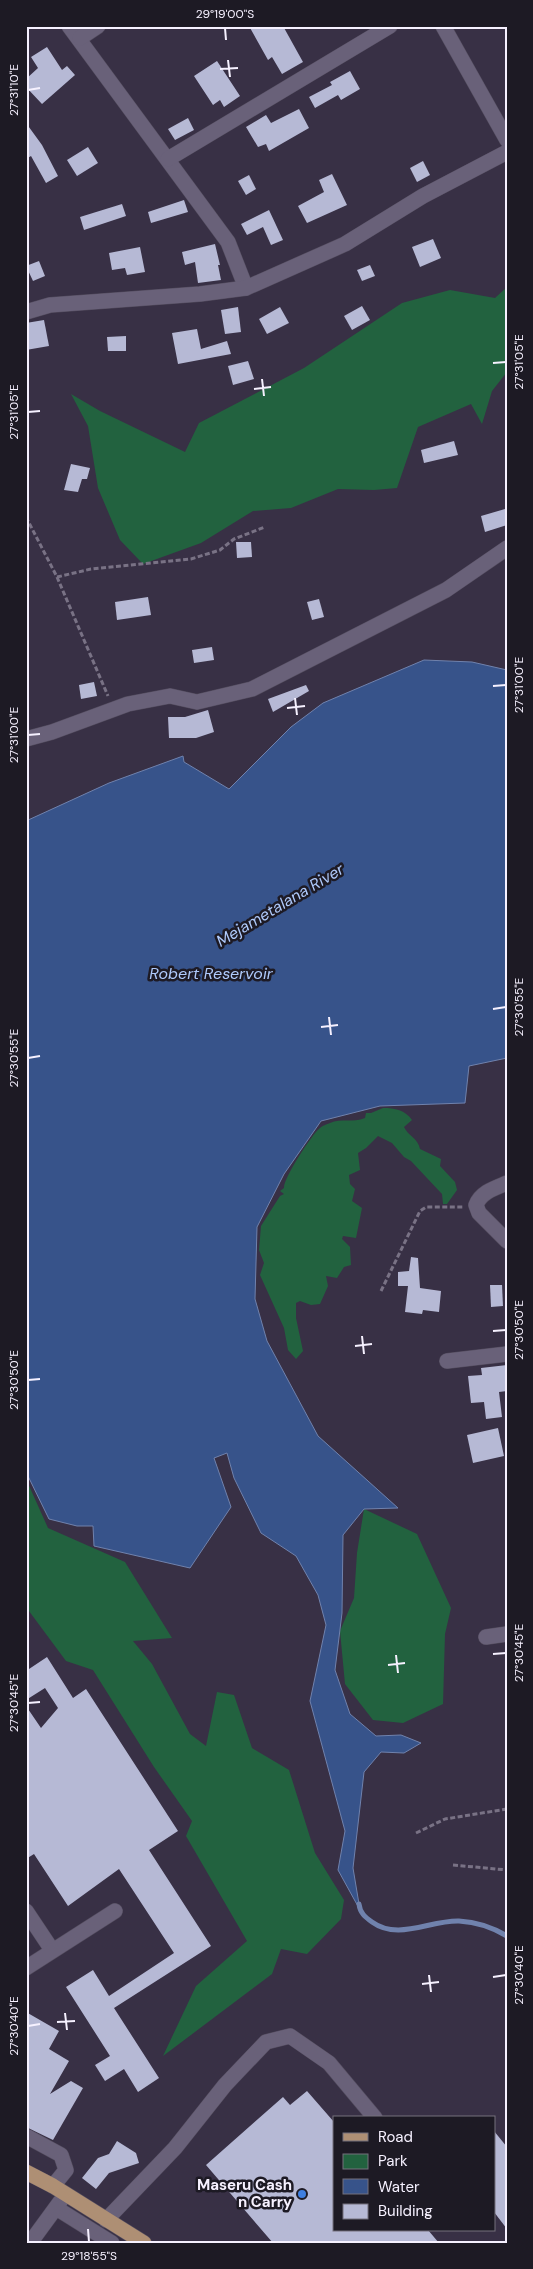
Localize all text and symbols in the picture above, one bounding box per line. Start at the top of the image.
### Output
text: 29°19'00"S [196,6,254,22]
text: 27°31'10"E [6,64,22,116]
text: 27°31'05"E [511,334,527,390]
text: 27°31'05"E [6,384,22,440]
text: 27°31'00"E [511,657,527,713]
text: 27°31'00"E [6,707,22,763]
water label: Mejametalana River [212,858,349,951]
water label: Robert Reservoir [149,963,274,984]
text: 27°30'55"E [511,977,527,1036]
text: 27°30'55"E [6,1028,22,1087]
text: 27°30'50"E [511,1300,527,1360]
text: 27°30'50"E [6,1350,22,1410]
text: 27°30'45"E [511,1624,527,1682]
text: 27°30'45"E [6,1674,22,1732]
text: 27°30'40"E [511,1945,527,2005]
text: 27°30'40"E [6,1996,22,2056]
legend [333,2116,496,2232]
text: Road [378,2127,413,2147]
text: Park [378,2151,408,2171]
place label: Maseru Cash n Carry [197,2175,292,2212]
text: Water [378,2177,420,2197]
marker: Maseru Cash n Carry [296,2188,308,2200]
text: Building [378,2201,433,2221]
text: 29°18'55"S [61,2248,117,2264]

